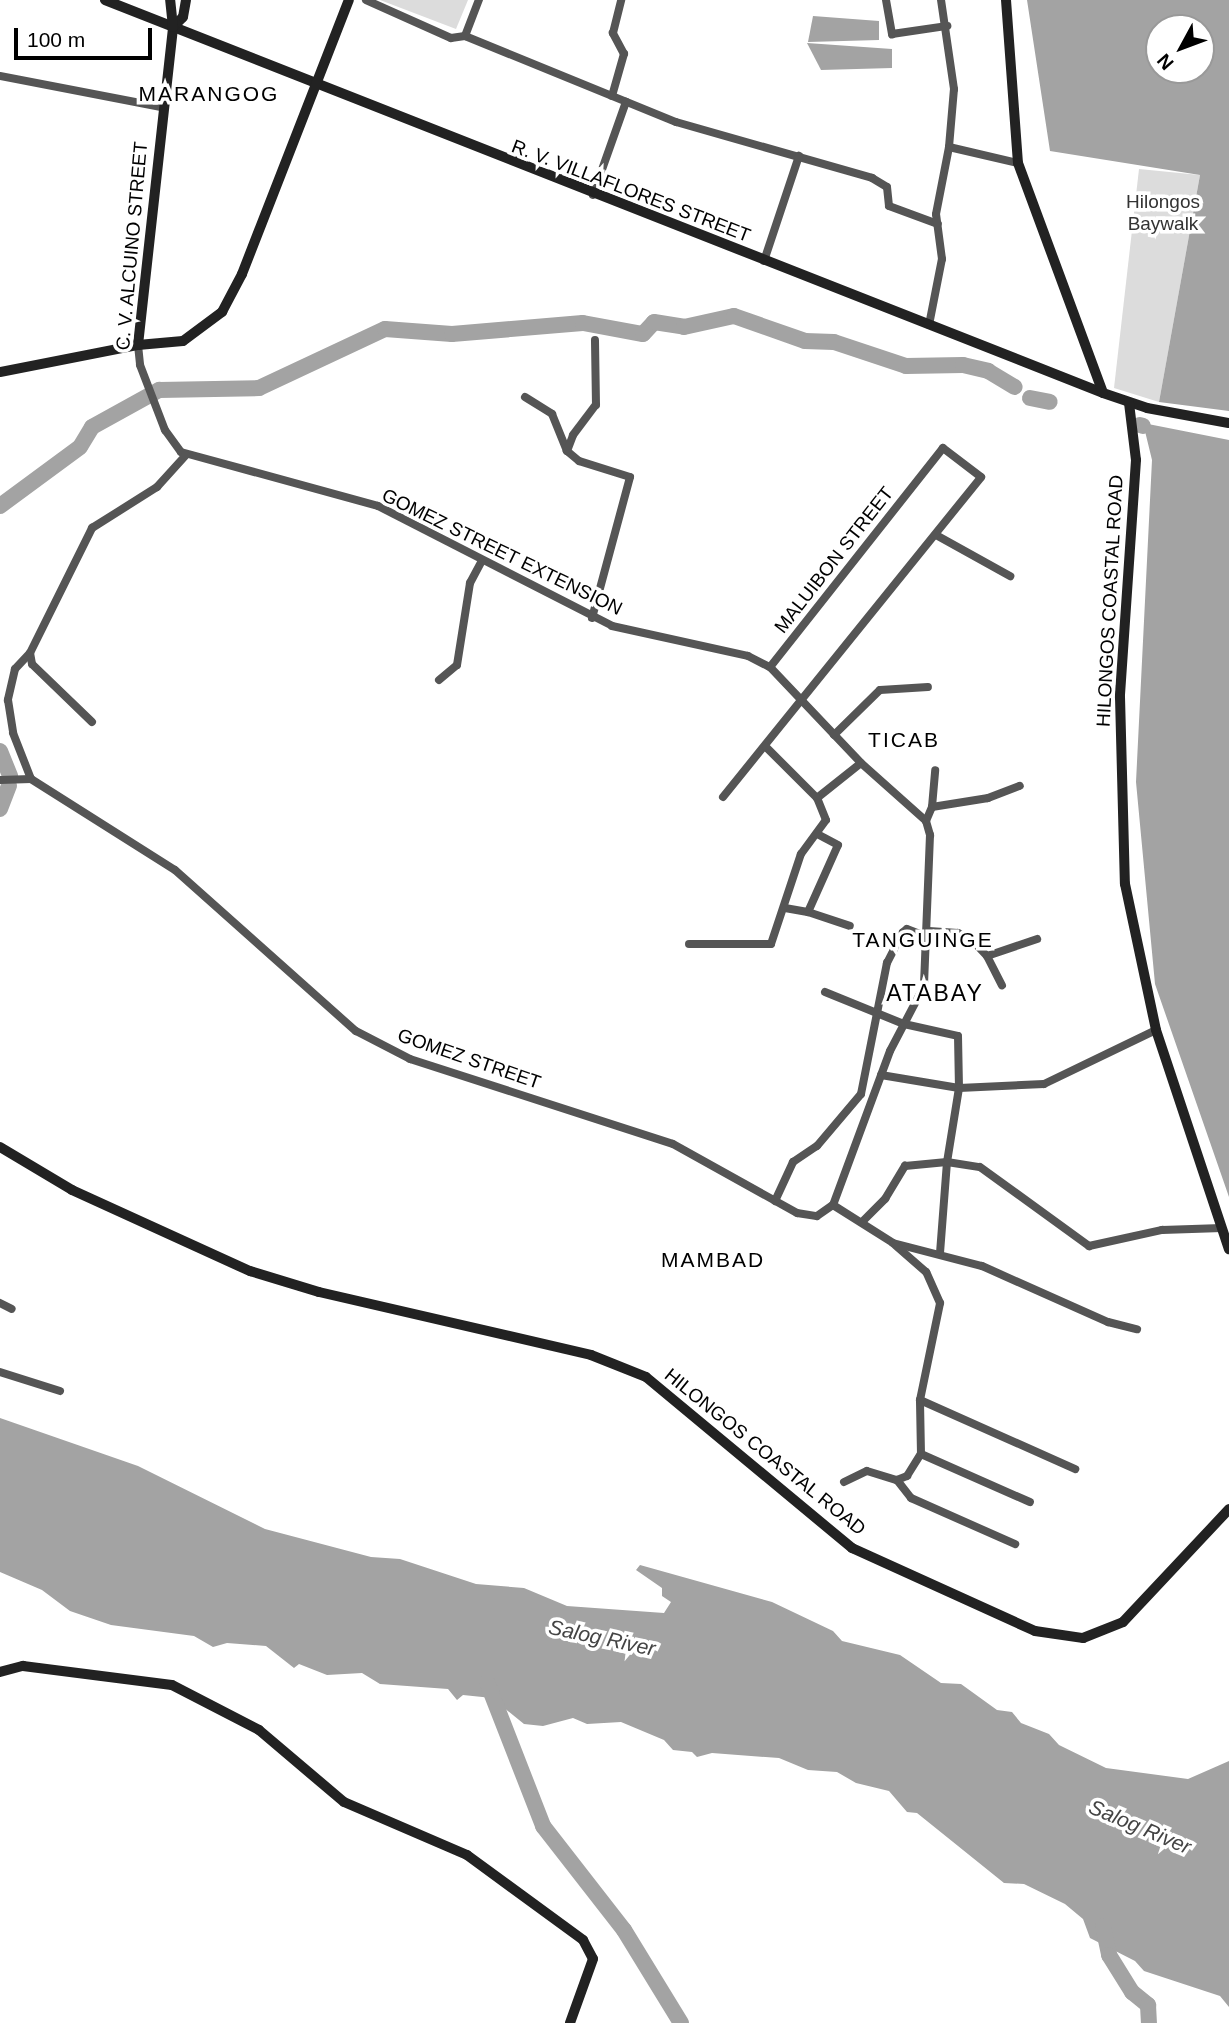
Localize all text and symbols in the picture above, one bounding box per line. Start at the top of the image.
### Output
scale bar [18,14,156,58]
north arrow [1145,14,1215,84]
text: 100 m [27,28,85,51]
text: N [1153,50,1178,74]
district label: MARANGOG [140,81,278,107]
street label: R. V. VILLAFLORES STREET [508,135,754,247]
street label: C. V. ALCUINO STREET [111,140,153,352]
park label: Hilongos Baywalk [1126,191,1200,235]
street label: HILONGOS COASTAL ROAD [1092,474,1128,728]
street label: MALUIBON STREET [770,482,898,638]
street label: GOMEZ STREET EXTENSION [378,484,626,620]
district label: TICAB [869,727,939,753]
district label: TANGUINGE [853,927,993,953]
district label: ATABAY [887,979,983,1007]
street label: GOMEZ STREET [394,1024,544,1094]
district label: MAMBAD [662,1247,764,1273]
street label: HILONGOS COASTAL ROAD [660,1364,870,1540]
water label: Salog River [546,1614,658,1662]
water label: Salog River [1085,1794,1195,1860]

